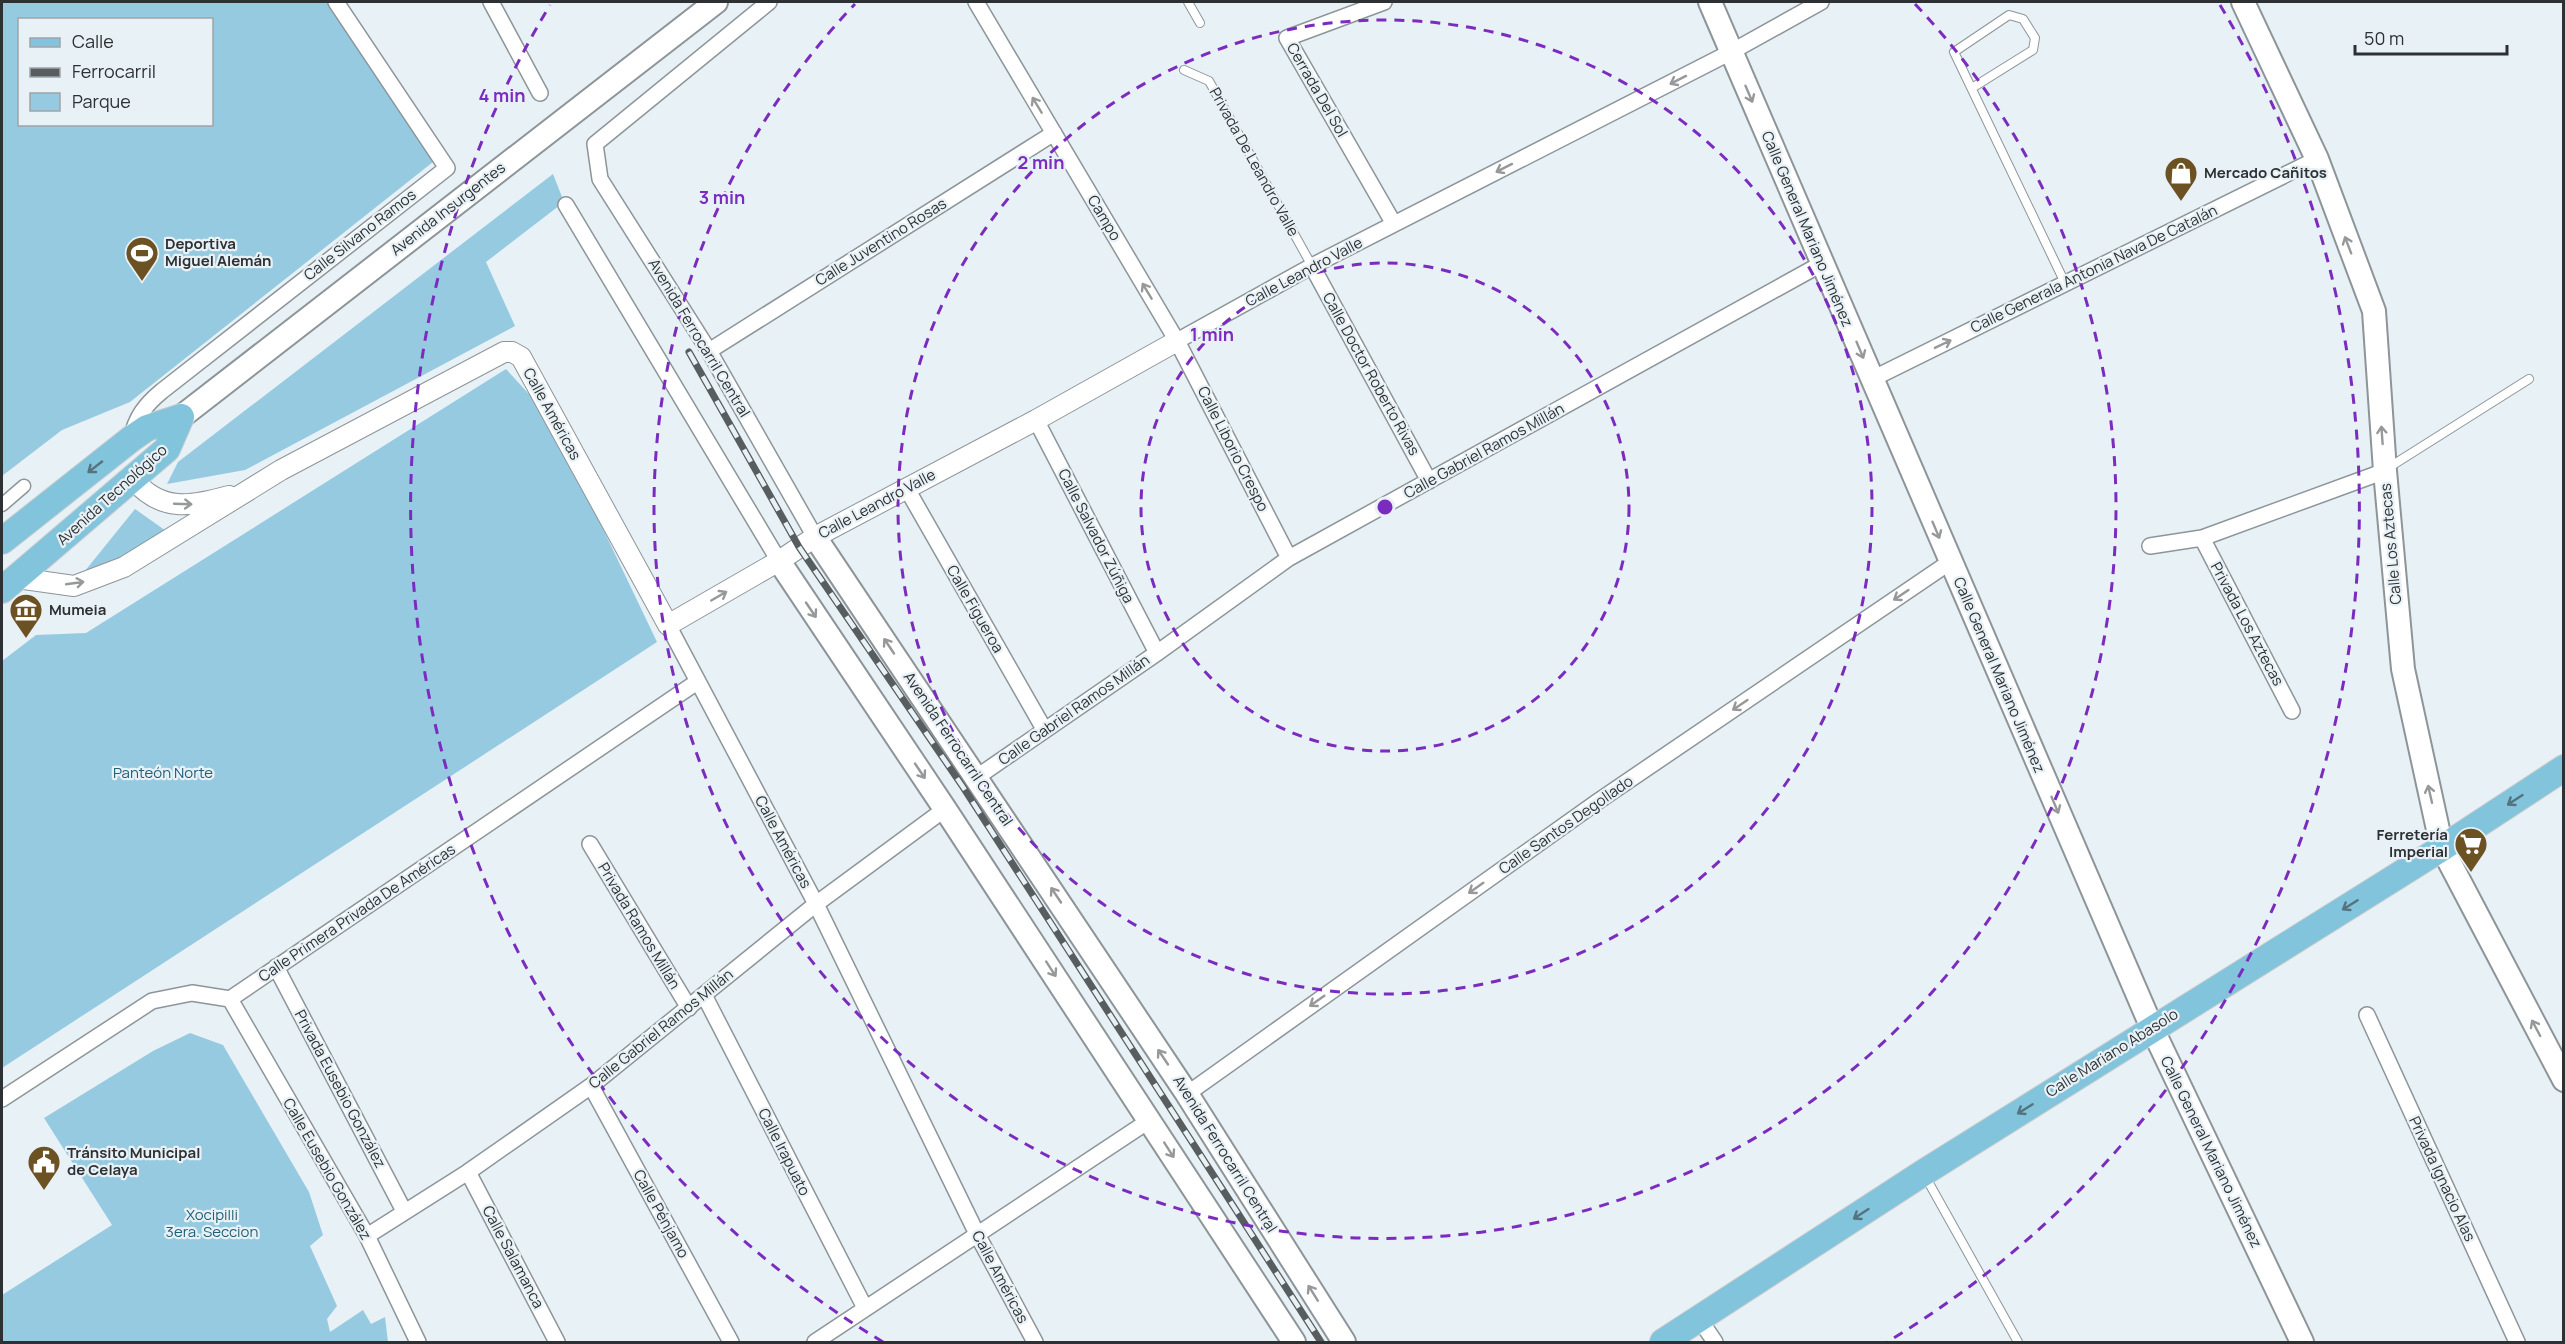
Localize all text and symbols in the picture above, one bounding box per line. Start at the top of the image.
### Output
legend [18,18,213,126]
scale bar [2355,18,2506,56]
text: 50 m [2364,26,2404,50]
text: Calle [72,29,114,53]
street label: Cerrada Del Sol [1282,39,1353,141]
text: Ferrocarril [72,59,156,83]
one-way arrow [1669,74,1687,86]
text: 4 min [478,83,526,107]
street label: Privada De Leandro Valle [1205,83,1304,240]
one-way arrow [1744,84,1756,102]
text: Parque [72,89,131,113]
one-way arrow [1031,97,1043,114]
street label: Calle General Mariano Jiménez [1757,128,1858,330]
text: 2 min [1018,150,1064,174]
shop icon: Mercado Cañitos [2163,155,2199,202]
street label: Avenida Insurgentes [386,157,510,260]
place label: Mercado Cañitos [2204,162,2327,183]
one-way arrow [1495,163,1513,175]
street label: Calle Silvano Ramos [299,184,420,285]
text: 3 min [699,185,745,209]
street label: Campo [1083,191,1126,244]
street label: Calle Juventino Rosas [811,193,950,291]
street label: Calle Generala Antonia Nava De Catalán [1967,199,2221,338]
street label: Calle Leandro Valle [1242,232,1366,311]
place label: Deportiva Miguel Alemán [165,233,271,271]
sports icon: Deportiva Miguel Alemán [124,235,160,282]
one-way arrow [2342,237,2353,255]
street label: Avenida Ferrocarril Central [644,255,755,421]
one-way arrow [1141,283,1153,300]
street label: Calle Doctor Roberto Rivas [1318,288,1425,459]
text: 1 min [1190,322,1234,346]
one-way arrow [1934,338,1951,350]
one-way arrow [1855,341,1866,359]
street label: Calle Américas [518,364,586,464]
street label: Calle Liborio Crespo [1193,383,1274,515]
street label: Calle Gabriel Ramos Millán [1400,398,1568,503]
one-way arrow [2376,426,2387,446]
street label: Avenida Tecnológico [52,439,171,550]
one-way arrow [87,461,103,474]
street label: Calle Leandro Valle [815,464,939,543]
street label: Calle Salvador Zúñiga [1053,465,1139,607]
street label: Calle Los Aztecas [2375,482,2406,606]
centre of rings [1375,497,1395,517]
one-way arrow [173,498,193,510]
one-way arrow [1931,520,1942,538]
street label: Privada Los Aztecas [2206,558,2289,689]
street label: Calle Figueroa [942,561,1009,656]
street label: Calle General Mariano Jiménez [1949,574,2050,776]
one-way arrow [65,578,84,589]
one-way arrow [710,589,727,601]
one-way arrow [1894,589,1910,601]
museum icon: Mumeia [8,592,44,639]
place label: Mumeia [49,599,106,620]
one-way arrow [805,601,817,617]
one-way arrow [883,638,895,654]
street label: Calle Gabriel Ramos Millán [994,649,1154,770]
street label: Avenida Ferrocarril Central [899,668,1018,830]
one-way arrow [1732,699,1749,711]
park label: Panteón Norte [113,762,213,783]
one-way arrow [914,763,926,779]
street label: Calle Santos Degollado [1494,770,1637,879]
one-way arrow [2424,785,2436,804]
street label: Calle Américas [750,792,817,892]
one-way arrow [2507,794,2523,806]
one-way arrow [2050,795,2061,814]
place label: Ferretería Imperial [2377,824,2448,862]
supermarket icon: Ferretería Imperial [2453,826,2489,873]
street label: Calle Primera Privada De Américas [254,839,460,987]
street label: Privada Ramos Millán [593,859,686,993]
one-way arrow [1469,882,1485,894]
one-way arrow [1050,887,1062,904]
one-way arrow [2342,899,2359,911]
one-way arrow [1045,960,1057,977]
street label: Calle Gabriel Ramos Millán [584,964,737,1094]
one-way arrow [1310,995,1326,1007]
street label: Calle Mariano Abasolo [2041,1003,2182,1102]
street label: Privada Eusebio González [290,1006,391,1172]
one-way arrow [2530,1019,2542,1037]
one-way arrow [1157,1049,1170,1066]
street label: Calle General Mariano Jiménez [2156,1052,2267,1251]
street label: Avenida Ferrocarril Central [1168,1071,1282,1236]
street label: Calle Eusebio González [278,1094,377,1244]
one-way arrow [2017,1103,2034,1115]
street label: Calle Irapuato [753,1104,816,1199]
street label: Privada Ignacio Alas [2404,1113,2481,1245]
one-way arrow [1164,1141,1176,1158]
place label: Tránsito Municipal de Celaya [67,1142,200,1180]
public building icon: Tránsito Municipal de Celaya [26,1144,62,1191]
street label: Calle Pénjamo [629,1166,694,1262]
street label: Calle Salamanca [477,1202,549,1312]
park label: Xocipilli 3era. Seccion [166,1204,258,1242]
one-way arrow [1853,1208,1870,1220]
street label: Calle Américas [967,1227,1034,1327]
one-way arrow [1306,1285,1318,1302]

